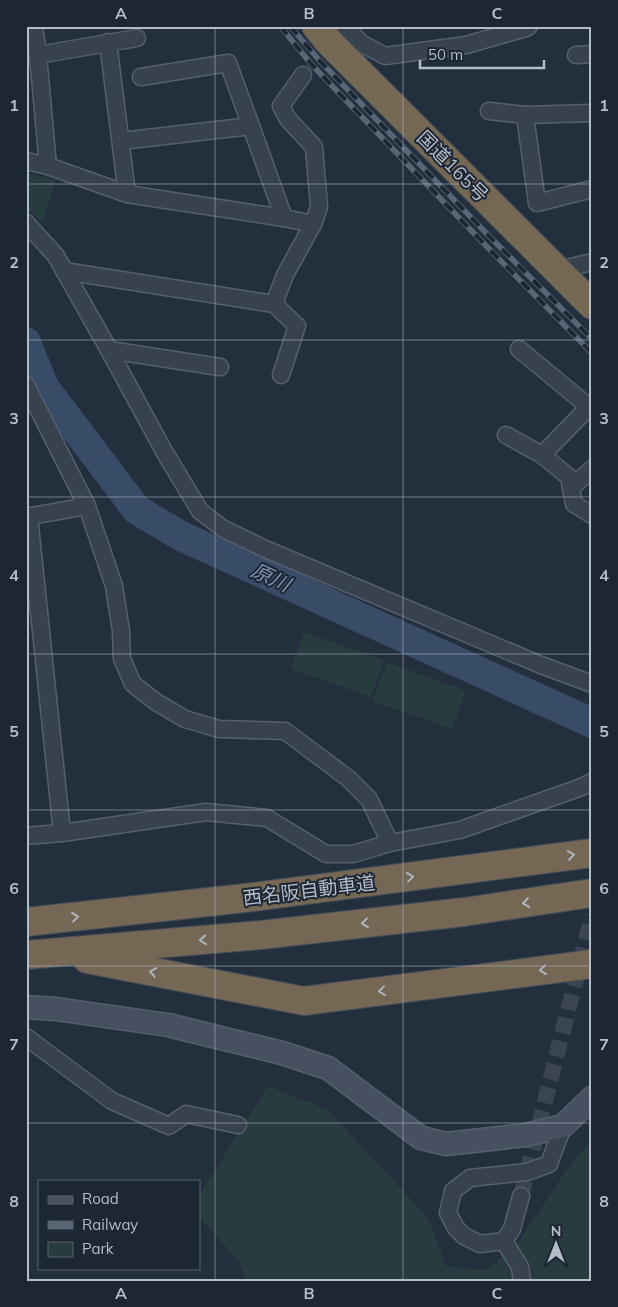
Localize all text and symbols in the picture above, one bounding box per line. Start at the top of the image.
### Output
text: A [115,3,127,23]
text: B [303,3,315,23]
text: C [492,3,503,23]
scale bar [420,38,544,70]
text: 50 m [428,45,463,64]
text: 1 [9,95,19,115]
text: 1 [599,95,609,115]
street label: 国道165号 [412,125,494,207]
text: 2 [9,252,19,272]
text: 2 [599,252,609,272]
text: 3 [9,408,19,428]
text: 3 [599,408,609,428]
water label: 原川 [248,557,296,598]
text: 4 [9,565,19,585]
text: 4 [599,565,609,585]
text: 5 [9,721,19,741]
text: 5 [599,721,609,741]
one-way arrow [567,851,575,861]
street label: 西名阪自動車道 [242,870,376,910]
one-way arrow [406,872,414,883]
text: 6 [9,878,19,898]
text: 6 [599,878,609,898]
one-way arrow [522,897,531,907]
one-way arrow [71,911,79,922]
one-way arrow [361,917,369,928]
one-way arrow [199,934,207,945]
one-way arrow [539,964,547,975]
one-way arrow [149,967,158,977]
one-way arrow [378,985,386,996]
text: 7 [9,1034,19,1054]
text: 7 [599,1034,609,1054]
legend [38,1180,200,1270]
text: Road [82,1189,119,1208]
text: 8 [9,1191,19,1211]
text: 8 [599,1191,609,1211]
text: Railway [82,1215,138,1234]
north arrow [530,1220,580,1270]
text: N [551,1222,561,1240]
text: Park [82,1239,114,1258]
text: A [115,1283,127,1303]
text: B [303,1283,315,1303]
text: C [492,1283,503,1303]

